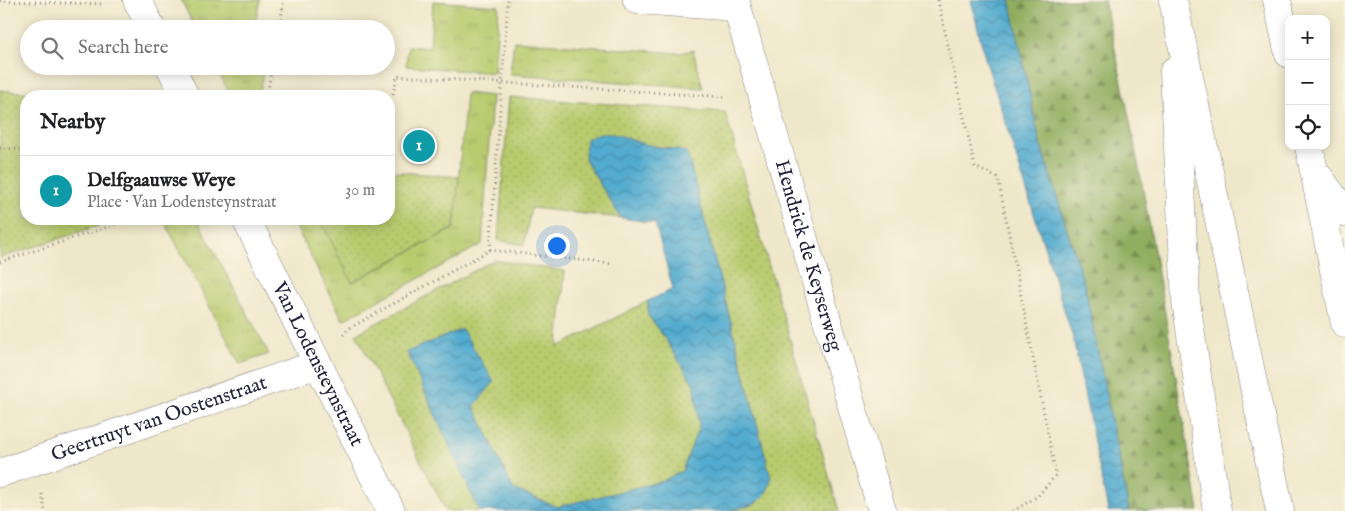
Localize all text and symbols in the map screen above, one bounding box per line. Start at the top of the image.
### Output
map controls [1285,15,1330,150]
button: + [1285,15,1330,60]
search box [20,20,395,75]
icon: search [38,34,66,62]
text: Search here [78,36,169,60]
button: − [1285,60,1330,105]
button: locate [1285,105,1330,150]
text: Nearby [40,109,105,136]
pin: 1 [403,127,435,165]
street label: Hendrick de Keyserweg [769,157,848,355]
text: Delfgaauwse Weye [87,169,235,193]
text: 1 [53,181,59,201]
text: 30 m [345,181,375,201]
text: Place · Van Lodensteynstraat [87,193,276,213]
your location [544,233,570,259]
street label: Van Lodensteynstraat [266,277,369,450]
street label: Geertruyt van Oostenstraat [48,370,270,467]

